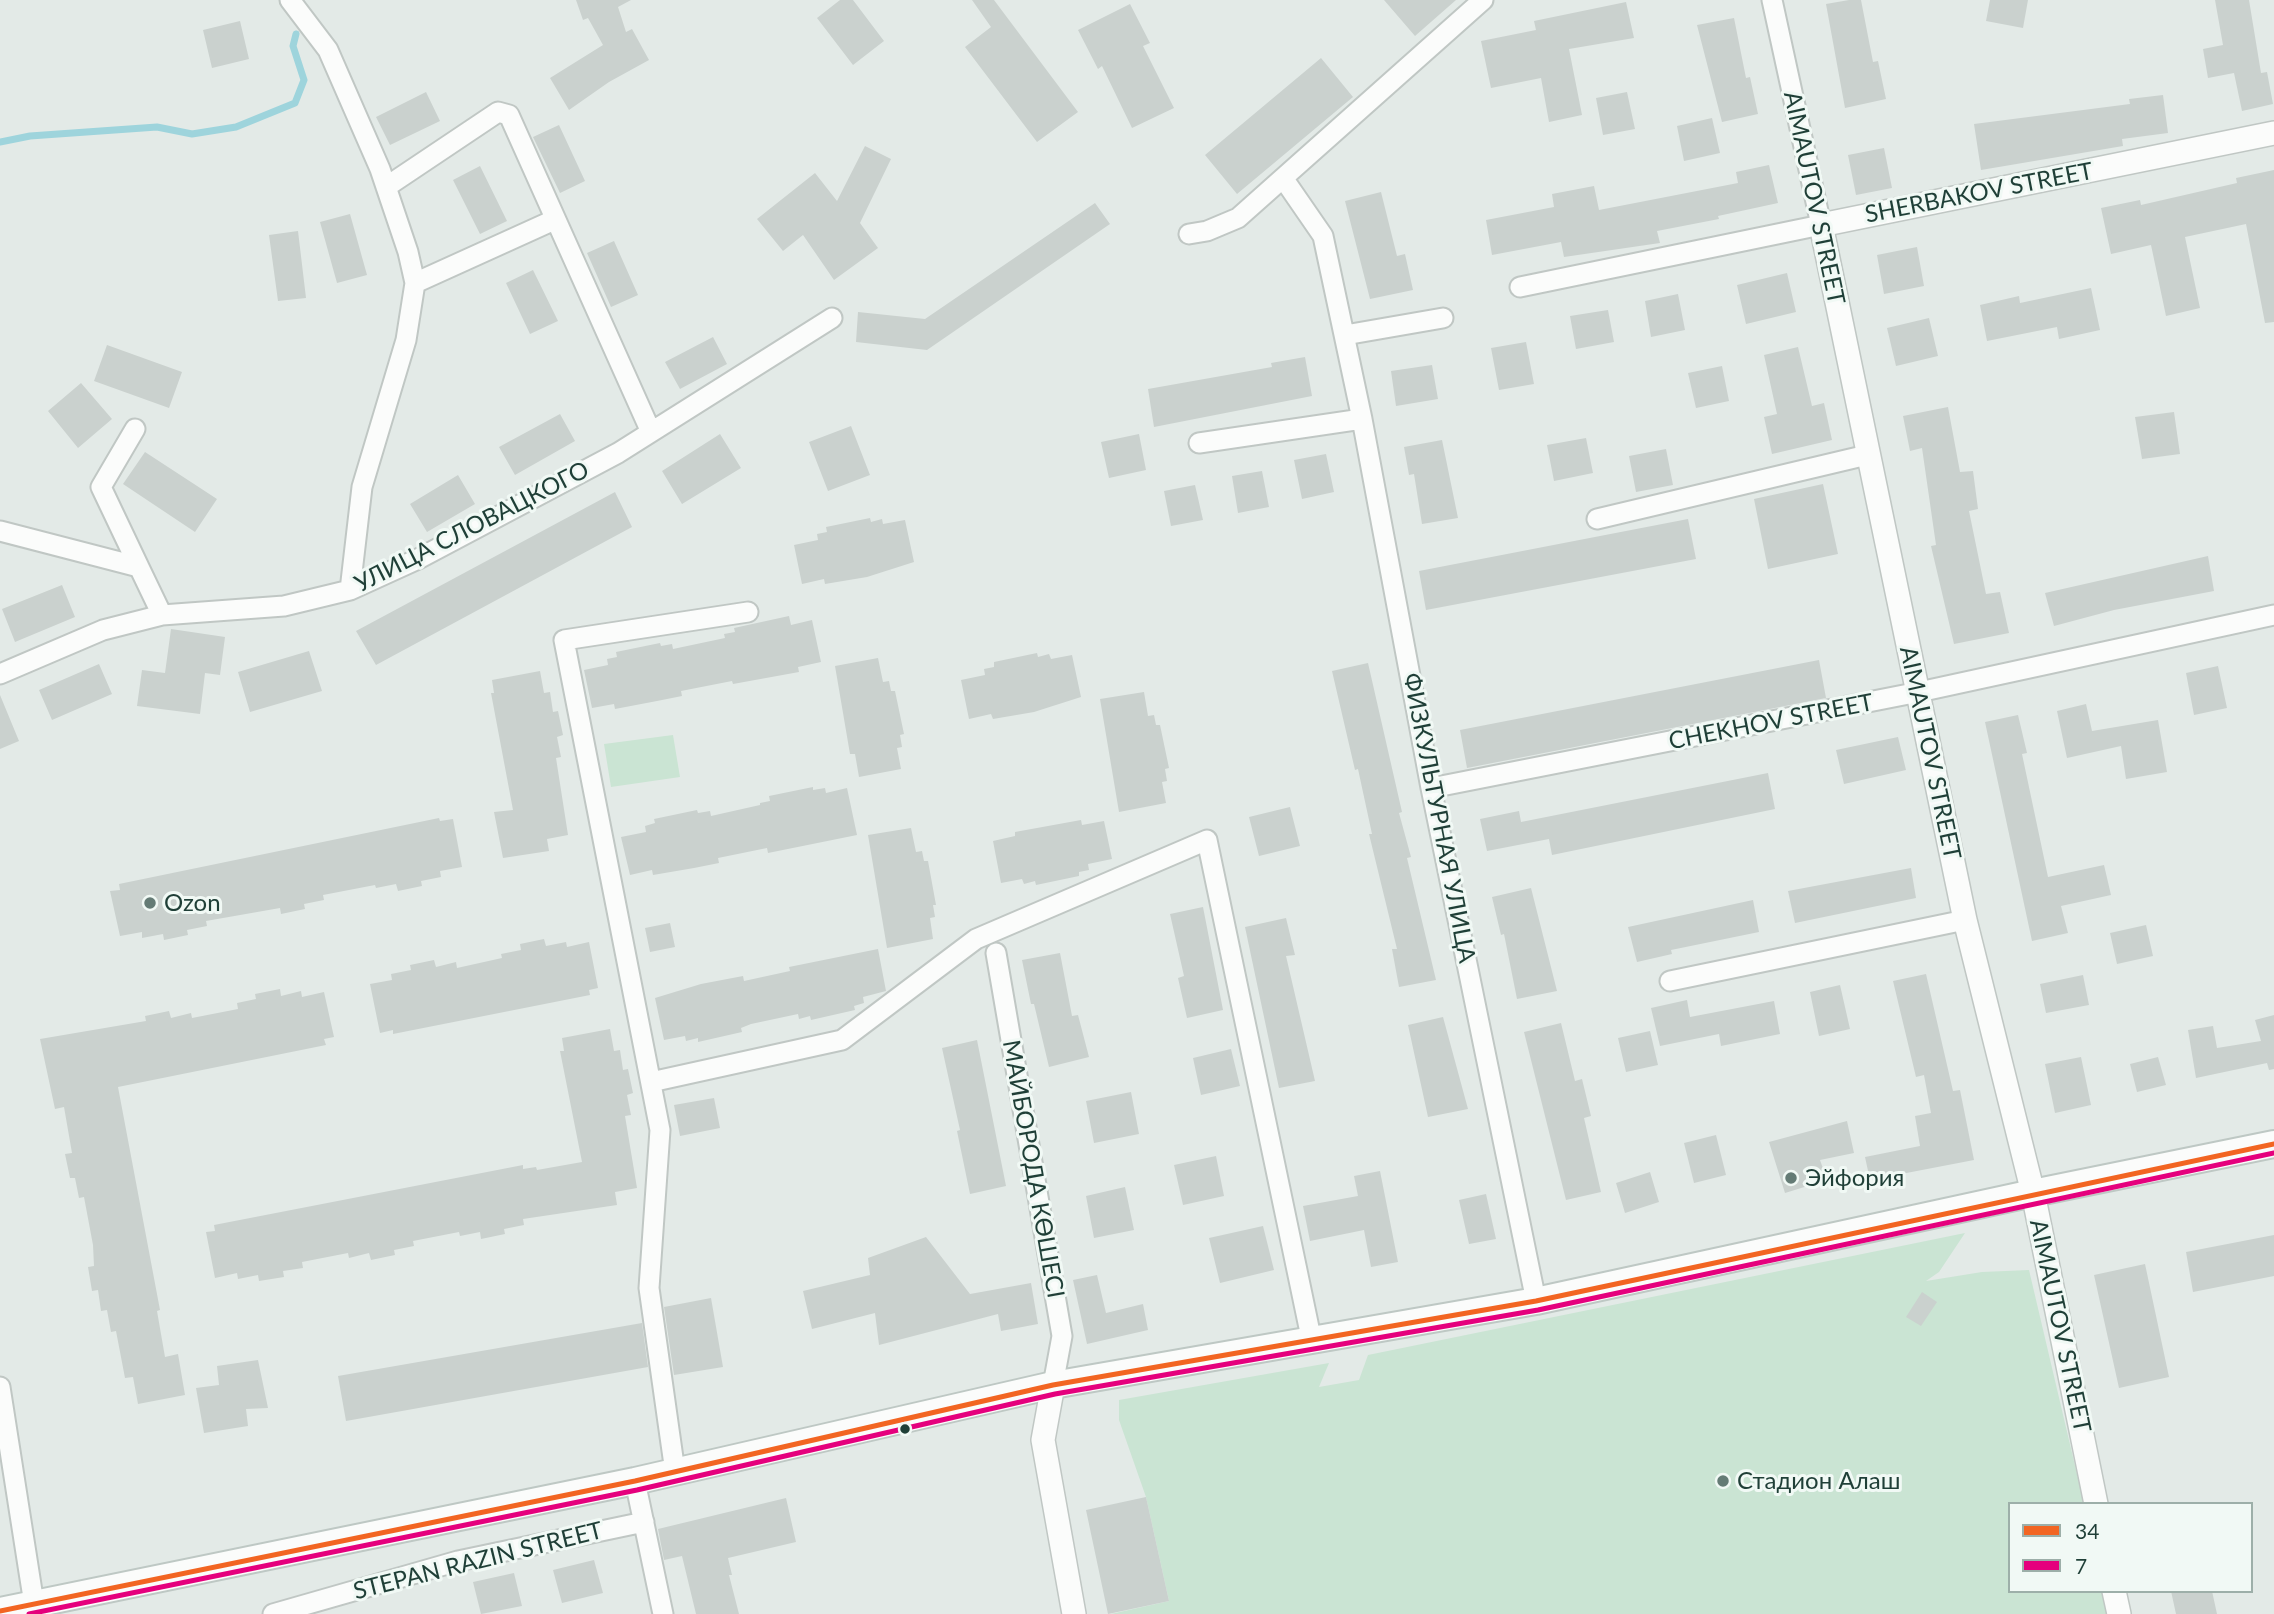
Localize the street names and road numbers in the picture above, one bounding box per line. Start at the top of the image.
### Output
street label: AIMAUTOV STREET [1777,89,1851,307]
street label: SHERBAKOV STREET [1862,157,2096,229]
street label: УЛИЦА СЛОВАЦКОГО [350,455,594,599]
street label: AIMAUTOV STREET [1893,644,1967,862]
street label: ФИЗКУЛЬТУРНАЯ УЛИЦА [1397,670,1481,966]
street label: CHEKHOV STREET [1666,688,1876,756]
street label: МАЙБОРОДА КӨШЕСІ [996,1038,1070,1300]
street label: AIMAUTOV STREET [2023,1217,2097,1435]
street label: STEPAN RAZIN STREET [350,1516,606,1606]

